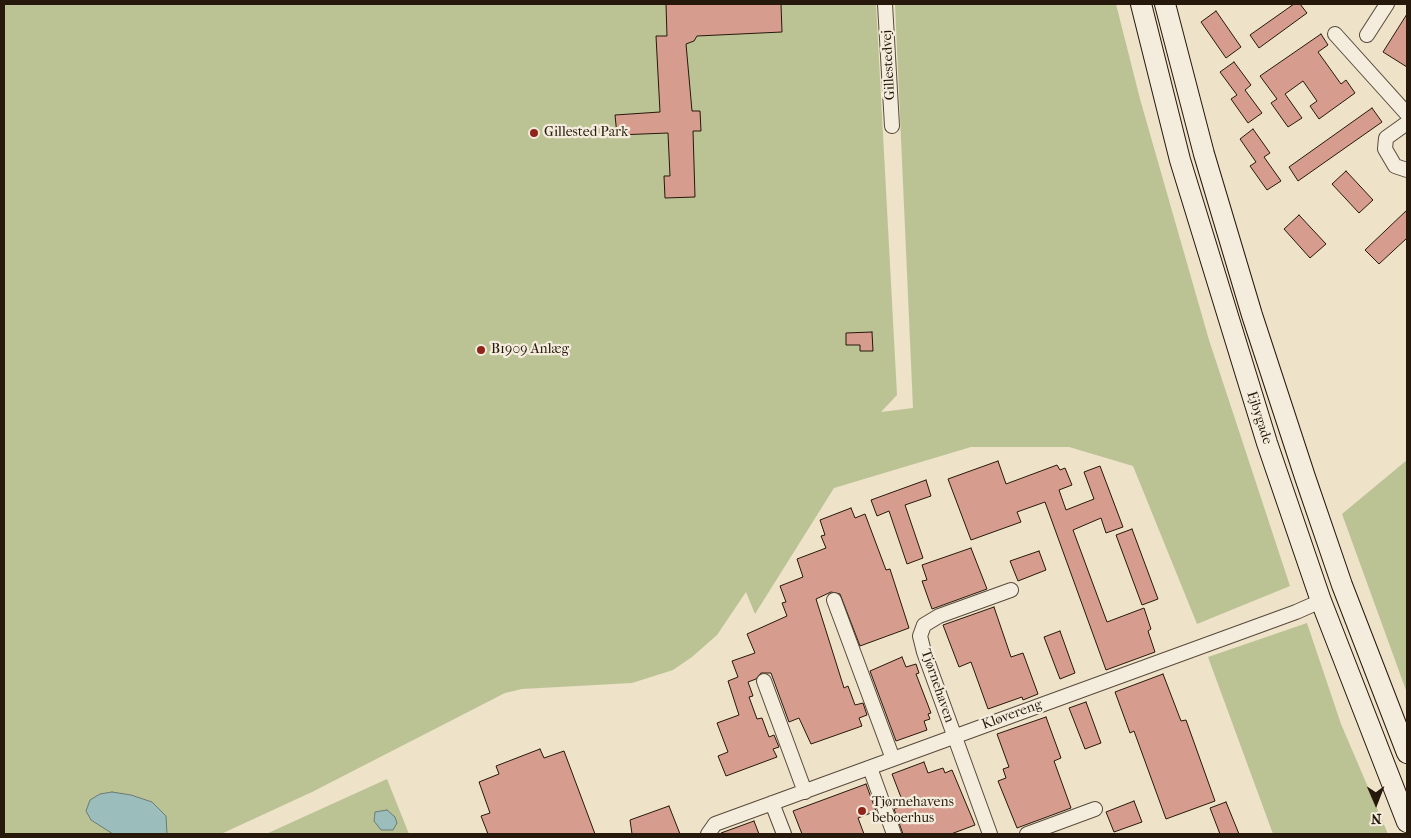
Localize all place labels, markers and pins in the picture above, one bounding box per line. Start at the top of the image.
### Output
place label: Gillested Park [544,125,628,141]
marker: Gillested Park [528,127,540,139]
place label: B1909 Anlæg [491,342,569,358]
marker: B1909 Anlæg [475,344,487,356]
place label: Tjørnehavens beboerhus [872,795,954,828]
marker: Tjørnehavens beboerhus [856,805,868,817]

